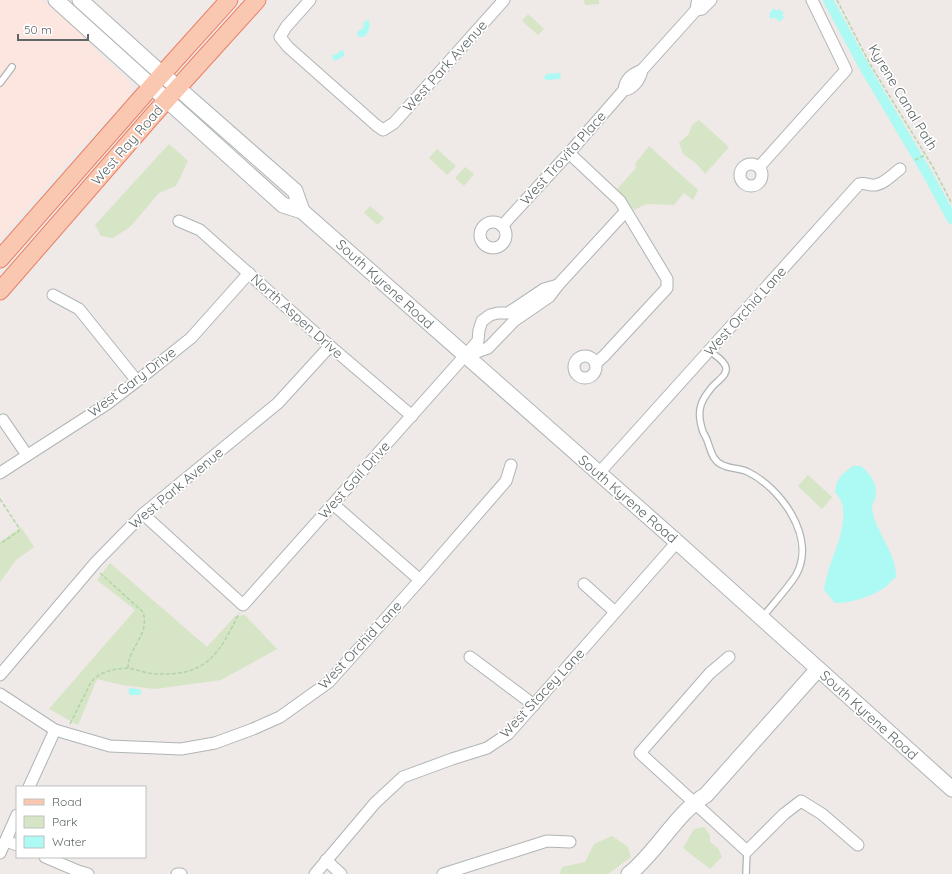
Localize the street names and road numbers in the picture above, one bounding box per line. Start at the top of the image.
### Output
street label: West Park Avenue [399,16,491,116]
street label: Kyrene Canal Path [864,41,942,153]
street label: West Ray Road [87,101,167,189]
street label: West Trovita Place [516,107,610,209]
street label: South Kyrene Road [332,235,438,333]
street label: West Orchid Lane [700,262,790,360]
street label: North Aspen Drive [247,270,347,362]
street label: West Gary Drive [84,343,180,421]
street label: West Gail Drive [314,437,394,523]
street label: West Park Avenue [125,443,227,533]
street label: South Kyrene Road [575,451,681,547]
street label: West Orchid Lane [314,597,406,693]
street label: West Stacey Lane [496,644,588,742]
street label: South Kyrene Road [816,666,922,764]

